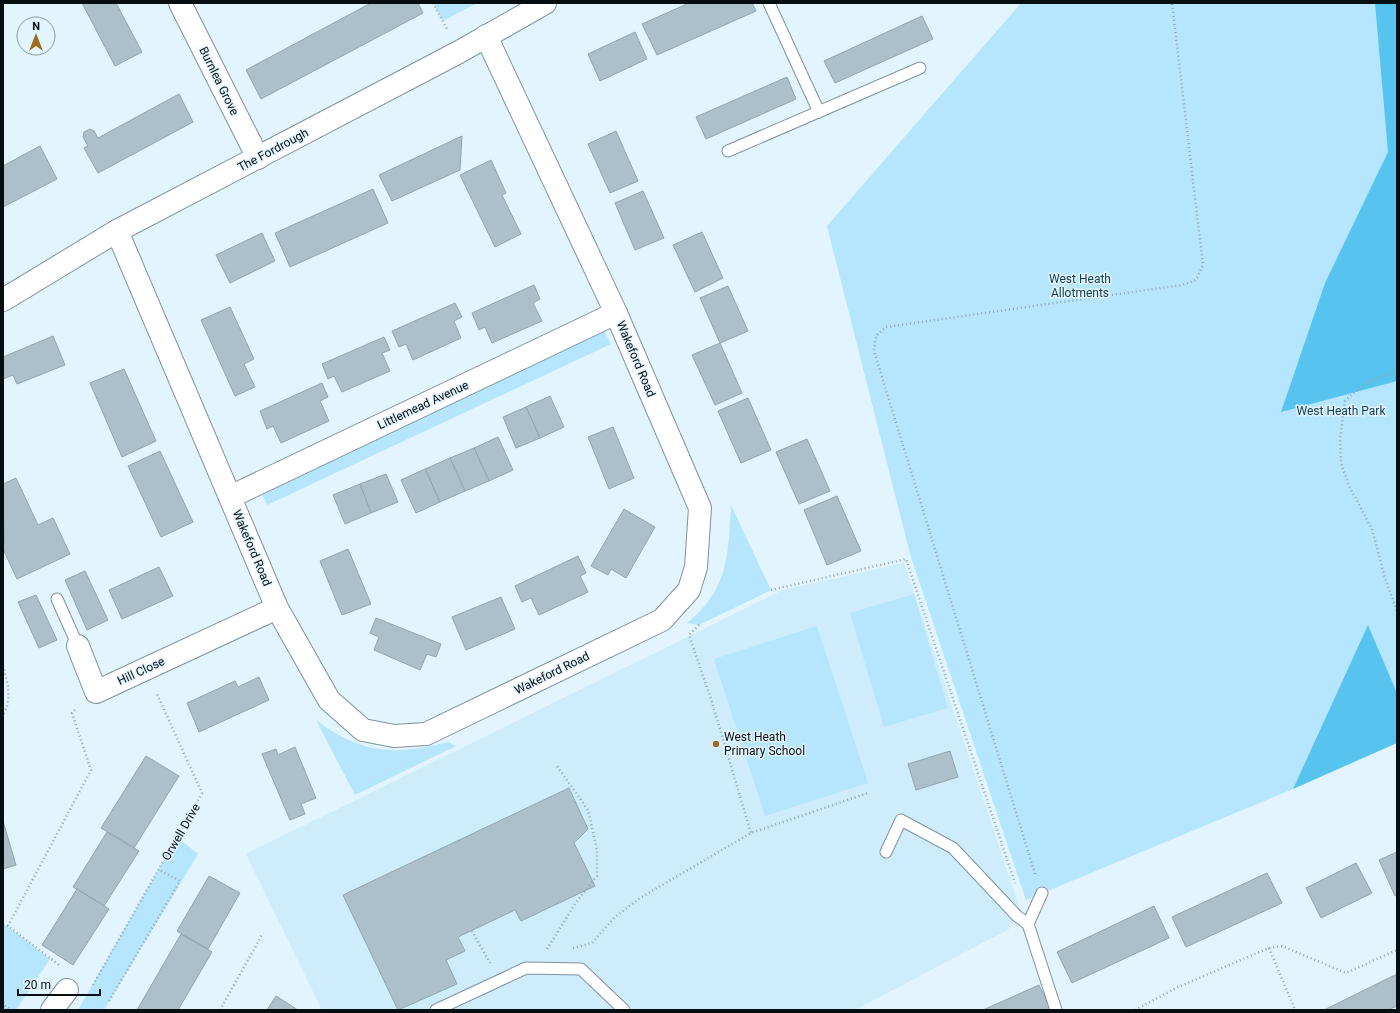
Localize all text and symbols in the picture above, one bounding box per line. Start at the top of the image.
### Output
north arrow [16,16,56,56]
text: N [32,20,40,33]
street label: Burnlea Grove [196,44,242,118]
street label: The Fordrough [235,126,311,174]
park label: West Heath Allotments [1049,272,1111,300]
street label: Wakeford Road [614,319,658,399]
street label: Littlemead Avenue [375,378,471,432]
park label: West Heath Park [1296,404,1386,418]
street label: Wakeford Road [230,508,274,588]
street label: Wakeford Road [512,649,592,697]
street label: Hill Close [115,654,167,688]
place label: West Heath Primary School [724,730,805,758]
marker: West Heath Primary School [711,739,721,749]
street label: Orwell Drive [159,801,203,863]
scale bar [18,971,100,997]
text: 20 m [24,978,51,992]

